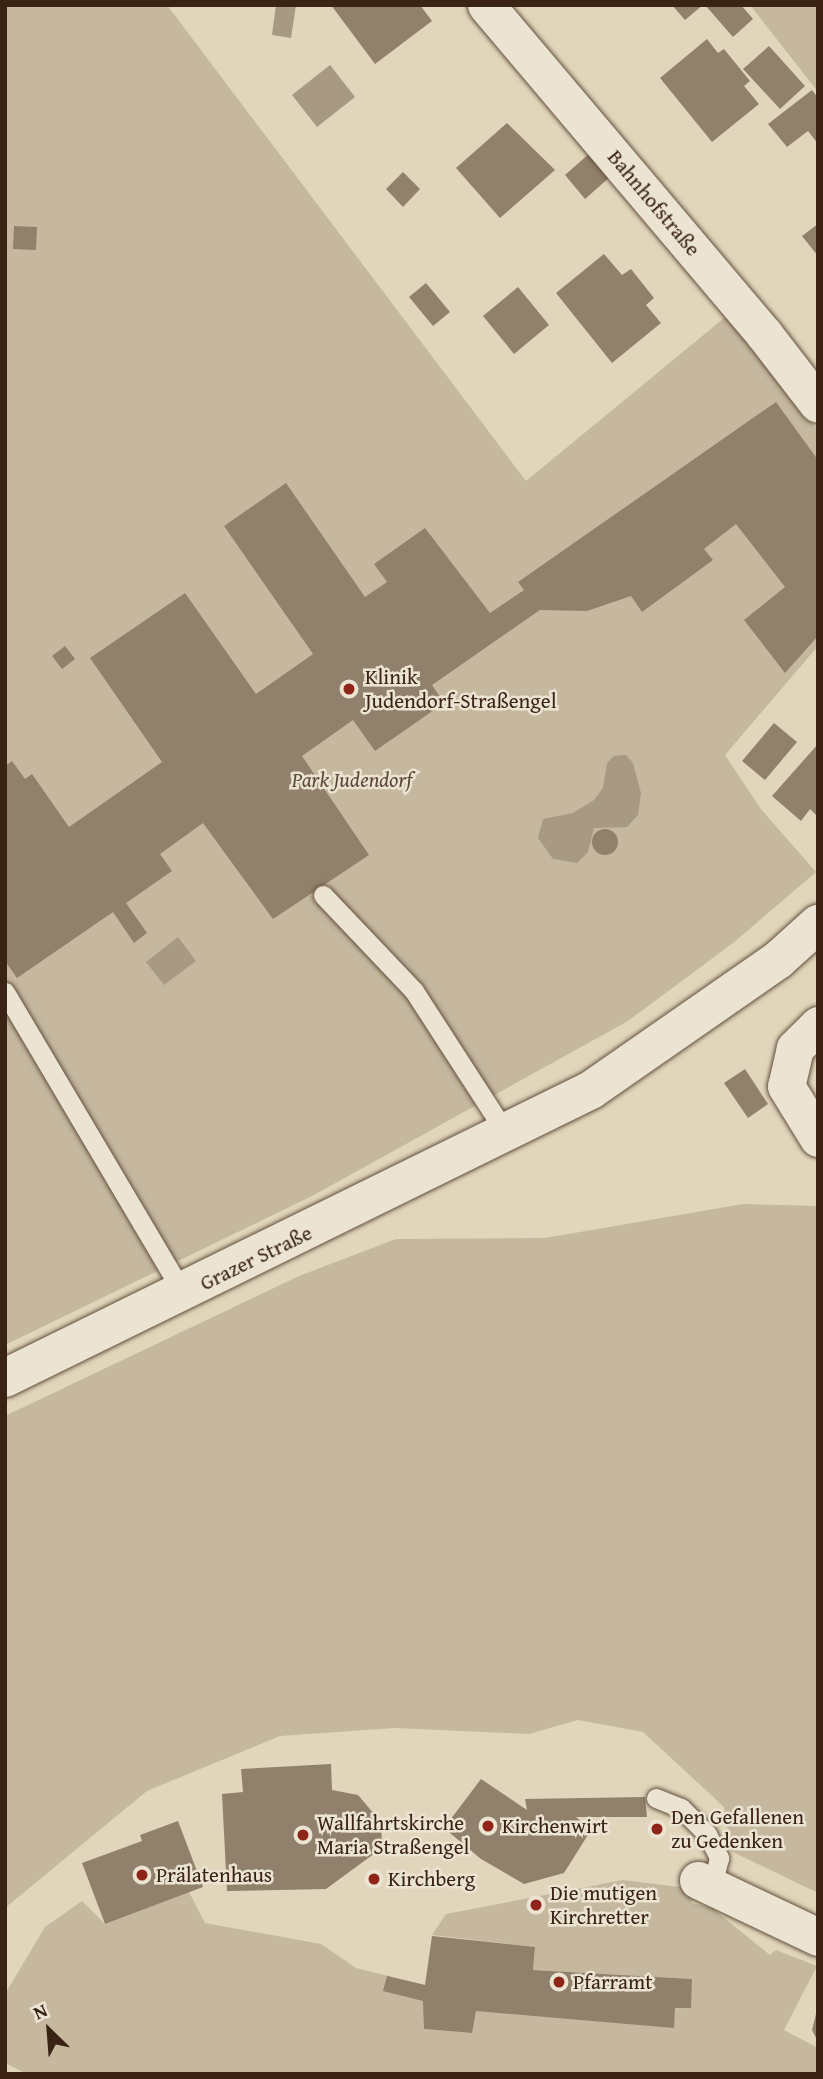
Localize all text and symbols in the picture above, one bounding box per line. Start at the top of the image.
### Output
street label: Bahnhofstraße [602,145,706,261]
place label: Klinik Judendorf-Straßengel [365,664,557,714]
marker: Klinik Judendorf-Straßengel [339,679,359,699]
park label: Park Judendorf [292,767,412,793]
street label: Grazer Straße [196,1220,316,1296]
place label: Den Gefallenen zu Gedenken [671,1804,804,1854]
place label: Wallfahrtskirche Maria Straßengel [317,1810,469,1860]
place label: Kirchenwirt [502,1813,608,1839]
marker: Kirchenwirt [480,1818,496,1834]
marker: Den Gefallenen zu Gedenken [649,1821,665,1837]
marker: Wallfahrtskirche Maria Straßengel [295,1827,311,1843]
place label: Prälatenhaus [156,1862,272,1888]
place label: Kirchberg [388,1866,475,1892]
marker: Prälatenhaus [134,1867,150,1883]
marker: Kirchberg [366,1871,382,1887]
place label: Die mutigen Kirchretter [550,1880,657,1930]
marker: Die mutigen Kirchretter [528,1897,544,1913]
place label: Pfarramt [573,1969,653,1995]
marker: Pfarramt [551,1974,567,1990]
north arrow [14,1995,84,2065]
text: N [28,1996,52,2026]

